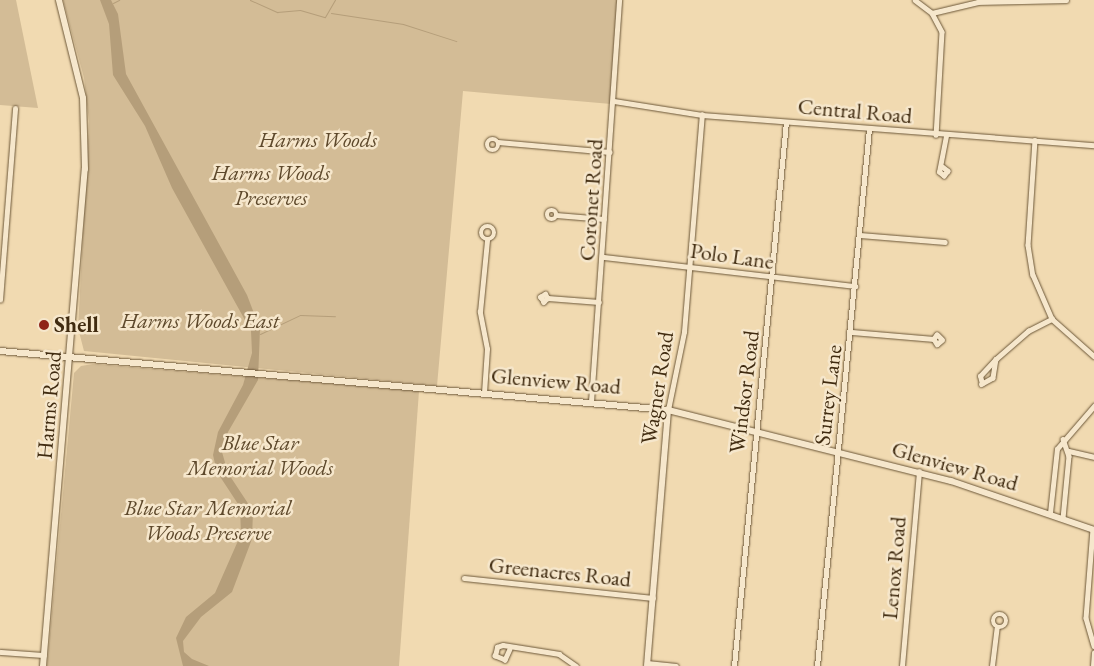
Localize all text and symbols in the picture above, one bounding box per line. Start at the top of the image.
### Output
street label: Central Road [797,93,913,129]
park label: Harms Woods [259,127,377,153]
street label: Coronet Road [574,138,608,262]
park label: Harms Woods Preserves [212,159,330,210]
street label: Polo Lane [689,237,775,275]
park label: Harms Woods East [121,308,279,334]
place label: Shell [54,312,99,338]
marker: Shell [38,319,50,331]
street label: Wagner Road [635,329,679,447]
street label: Windsor Road [723,329,765,455]
street label: Surrey Lane [809,343,847,447]
street label: Harms Road [31,350,67,460]
street label: Glenview Road [490,362,622,400]
park label: Blue Star Memorial Woods [187,429,333,481]
street label: Glenview Road [889,435,1021,497]
park label: Blue Star Memorial Woods Preserve [124,494,292,546]
street label: Lenox Road [876,516,912,620]
street label: Greenacres Road [488,551,632,593]

